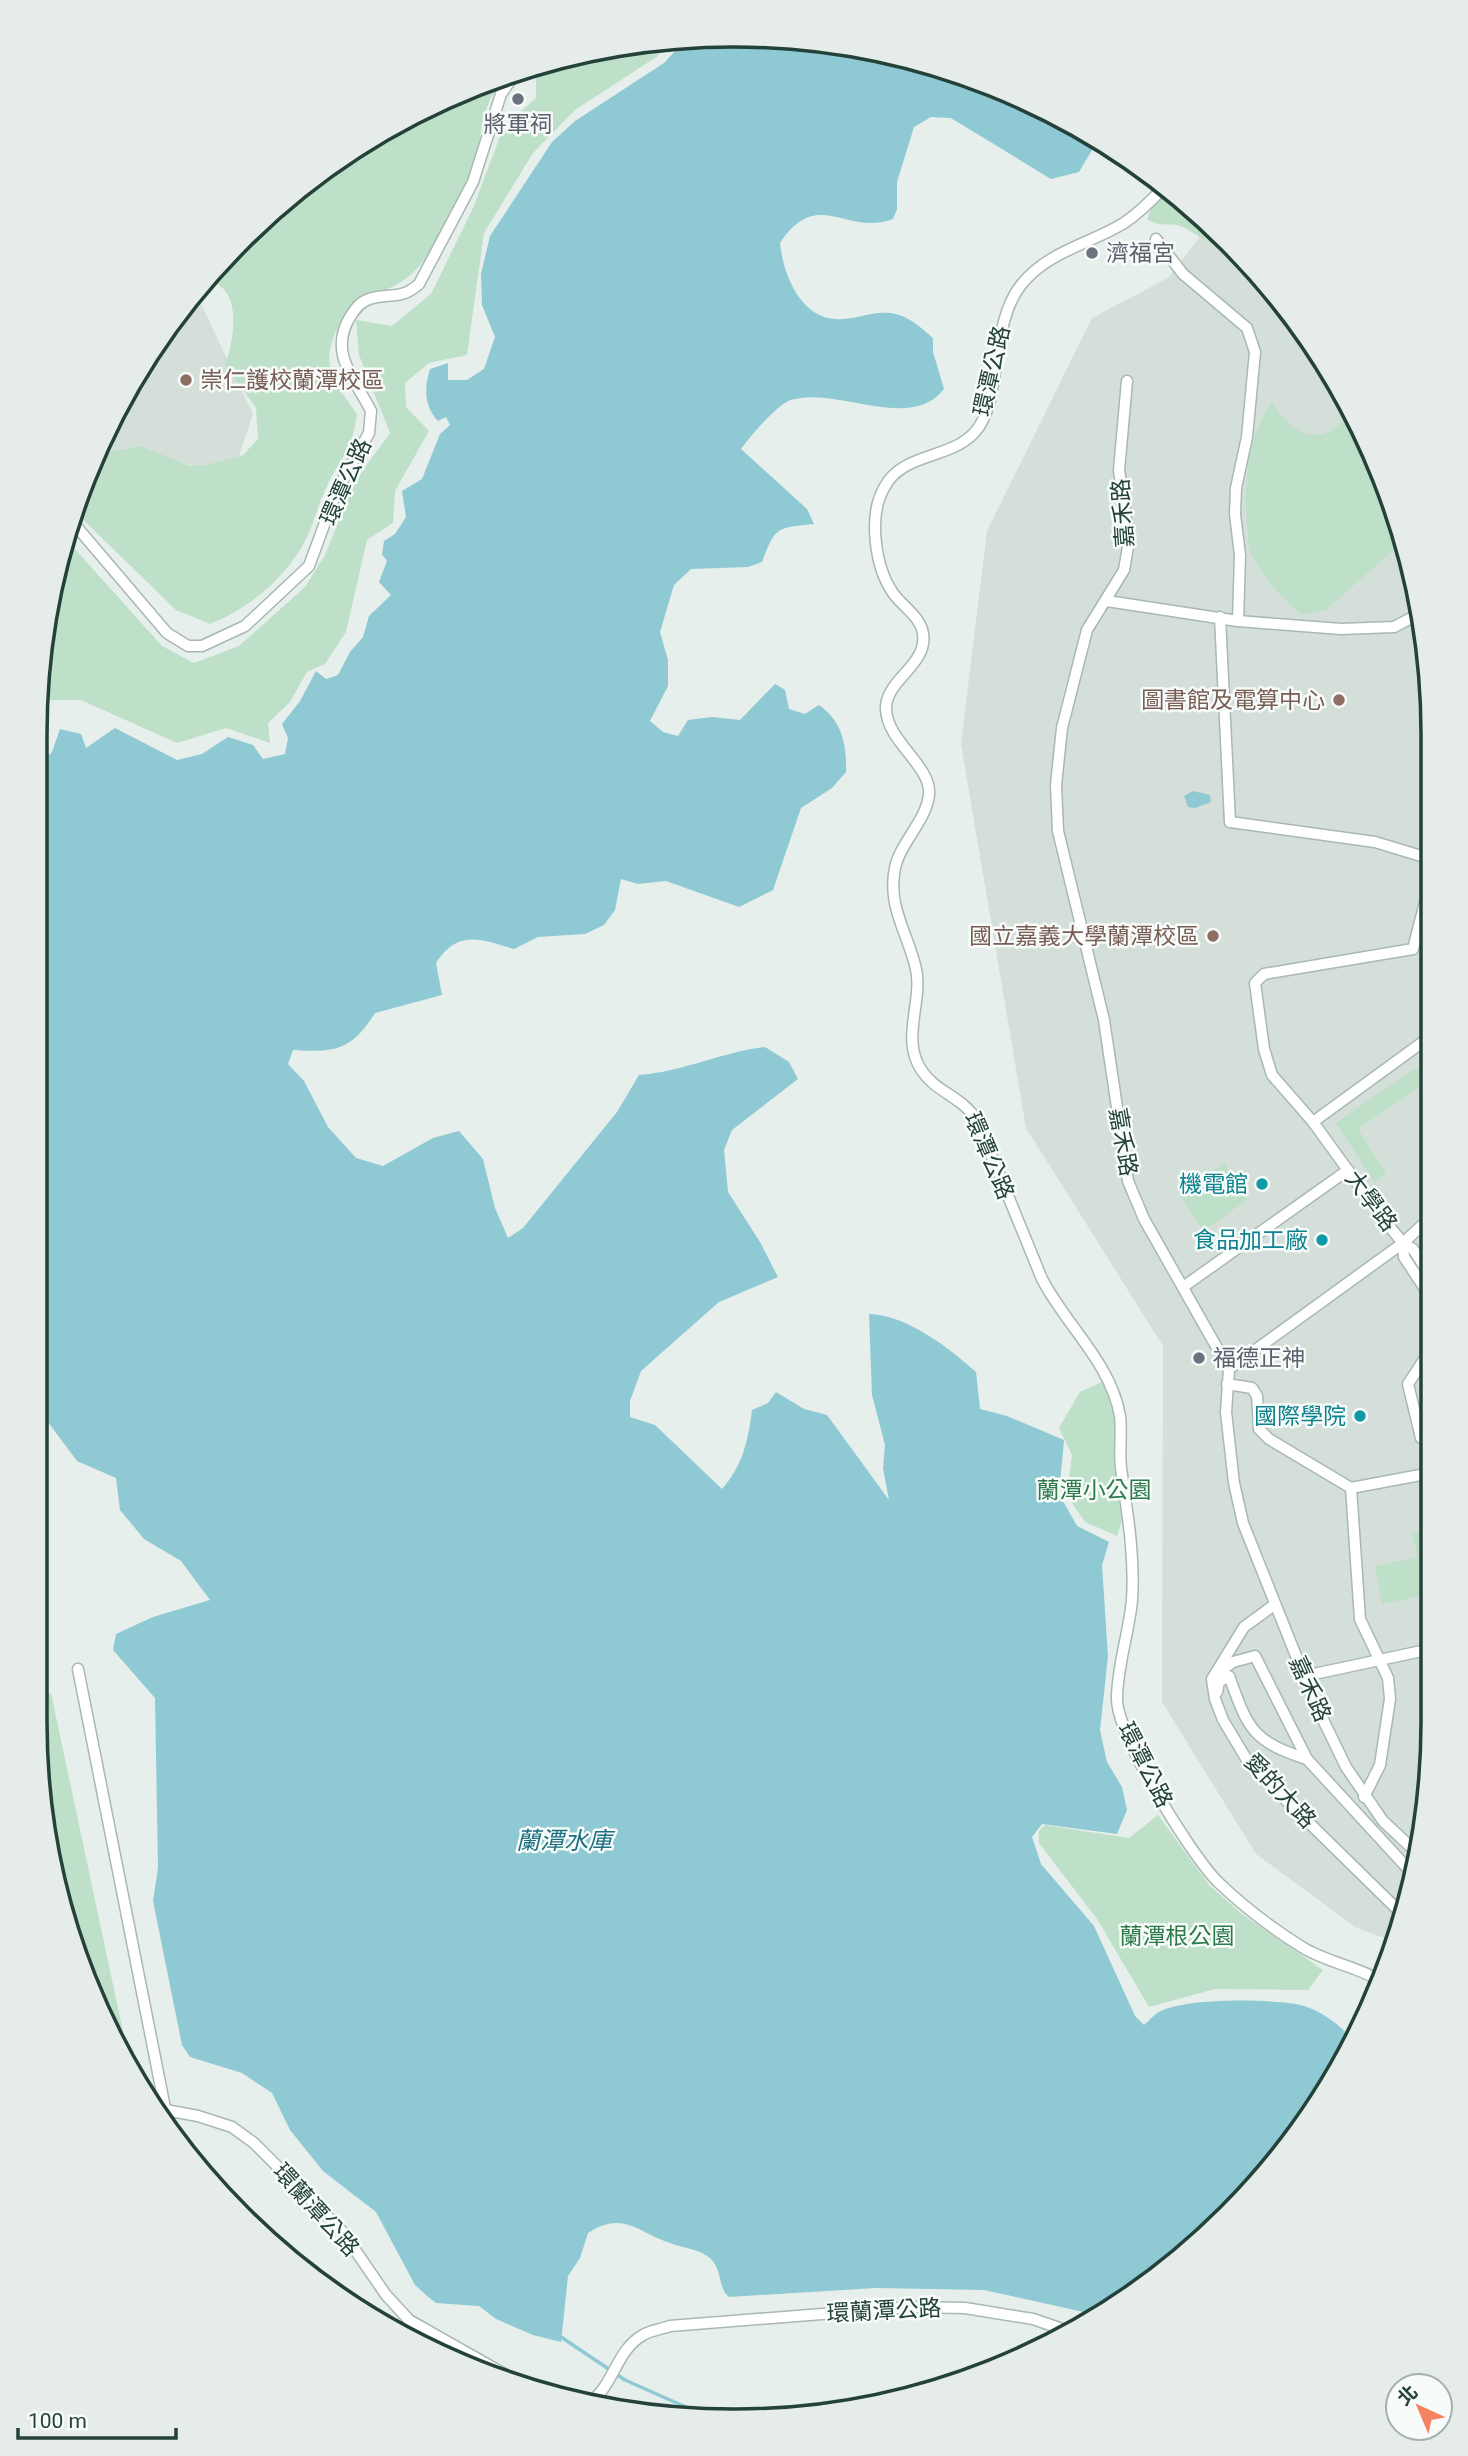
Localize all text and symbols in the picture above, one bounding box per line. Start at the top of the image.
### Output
marker: 將軍祠 [510,91,526,107]
place label: 將軍祠 [484,111,553,138]
place label: 濟福宮 [1106,240,1175,267]
marker: 濟福宮 [1084,245,1100,261]
street label: 環潭公路 [968,323,1016,419]
place label: 崇仁護校蘭潭校區 [200,367,384,394]
marker: 崇仁護校蘭潭校區 [178,372,194,388]
street label: 環潭公路 [315,434,377,530]
street label: 嘉禾路 [1107,478,1139,548]
place label: 圖書館及電算中心 [1141,687,1325,714]
marker: 圖書館及電算中心 [1331,692,1347,708]
place label: 國立嘉義大學蘭潭校區 [969,923,1199,950]
marker: 國立嘉義大學蘭潭校區 [1205,928,1221,944]
street label: 嘉禾路 [1104,1106,1142,1178]
street label: 環潭公路 [959,1108,1019,1204]
street label: 大學路 [1339,1165,1403,1237]
place label: 機電館 [1179,1171,1248,1198]
marker: 機電館 [1254,1176,1270,1192]
place label: 食品加工廠 [1193,1227,1308,1254]
marker: 食品加工廠 [1314,1232,1330,1248]
place label: 福德正神 [1213,1345,1305,1372]
marker: 福德正神 [1191,1350,1207,1366]
place label: 國際學院 [1254,1403,1346,1430]
marker: 國際學院 [1352,1408,1368,1424]
park label: 蘭潭小公園 [1037,1477,1152,1504]
street label: 嘉禾路 [1284,1652,1336,1726]
street label: 環潭公路 [1112,1718,1178,1812]
street label: 愛的大路 [1239,1748,1321,1834]
water label: 蘭潭水庫 [516,1827,616,1855]
park label: 蘭潭根公園 [1120,1923,1235,1950]
street label: 環蘭潭公路 [267,2158,365,2262]
street label: 環蘭潭公路 [826,2295,942,2327]
north arrow [1384,2372,1454,2442]
text: 北 [1393,2380,1422,2410]
scale bar [18,2396,175,2440]
text: 100 m [28,2409,87,2433]

